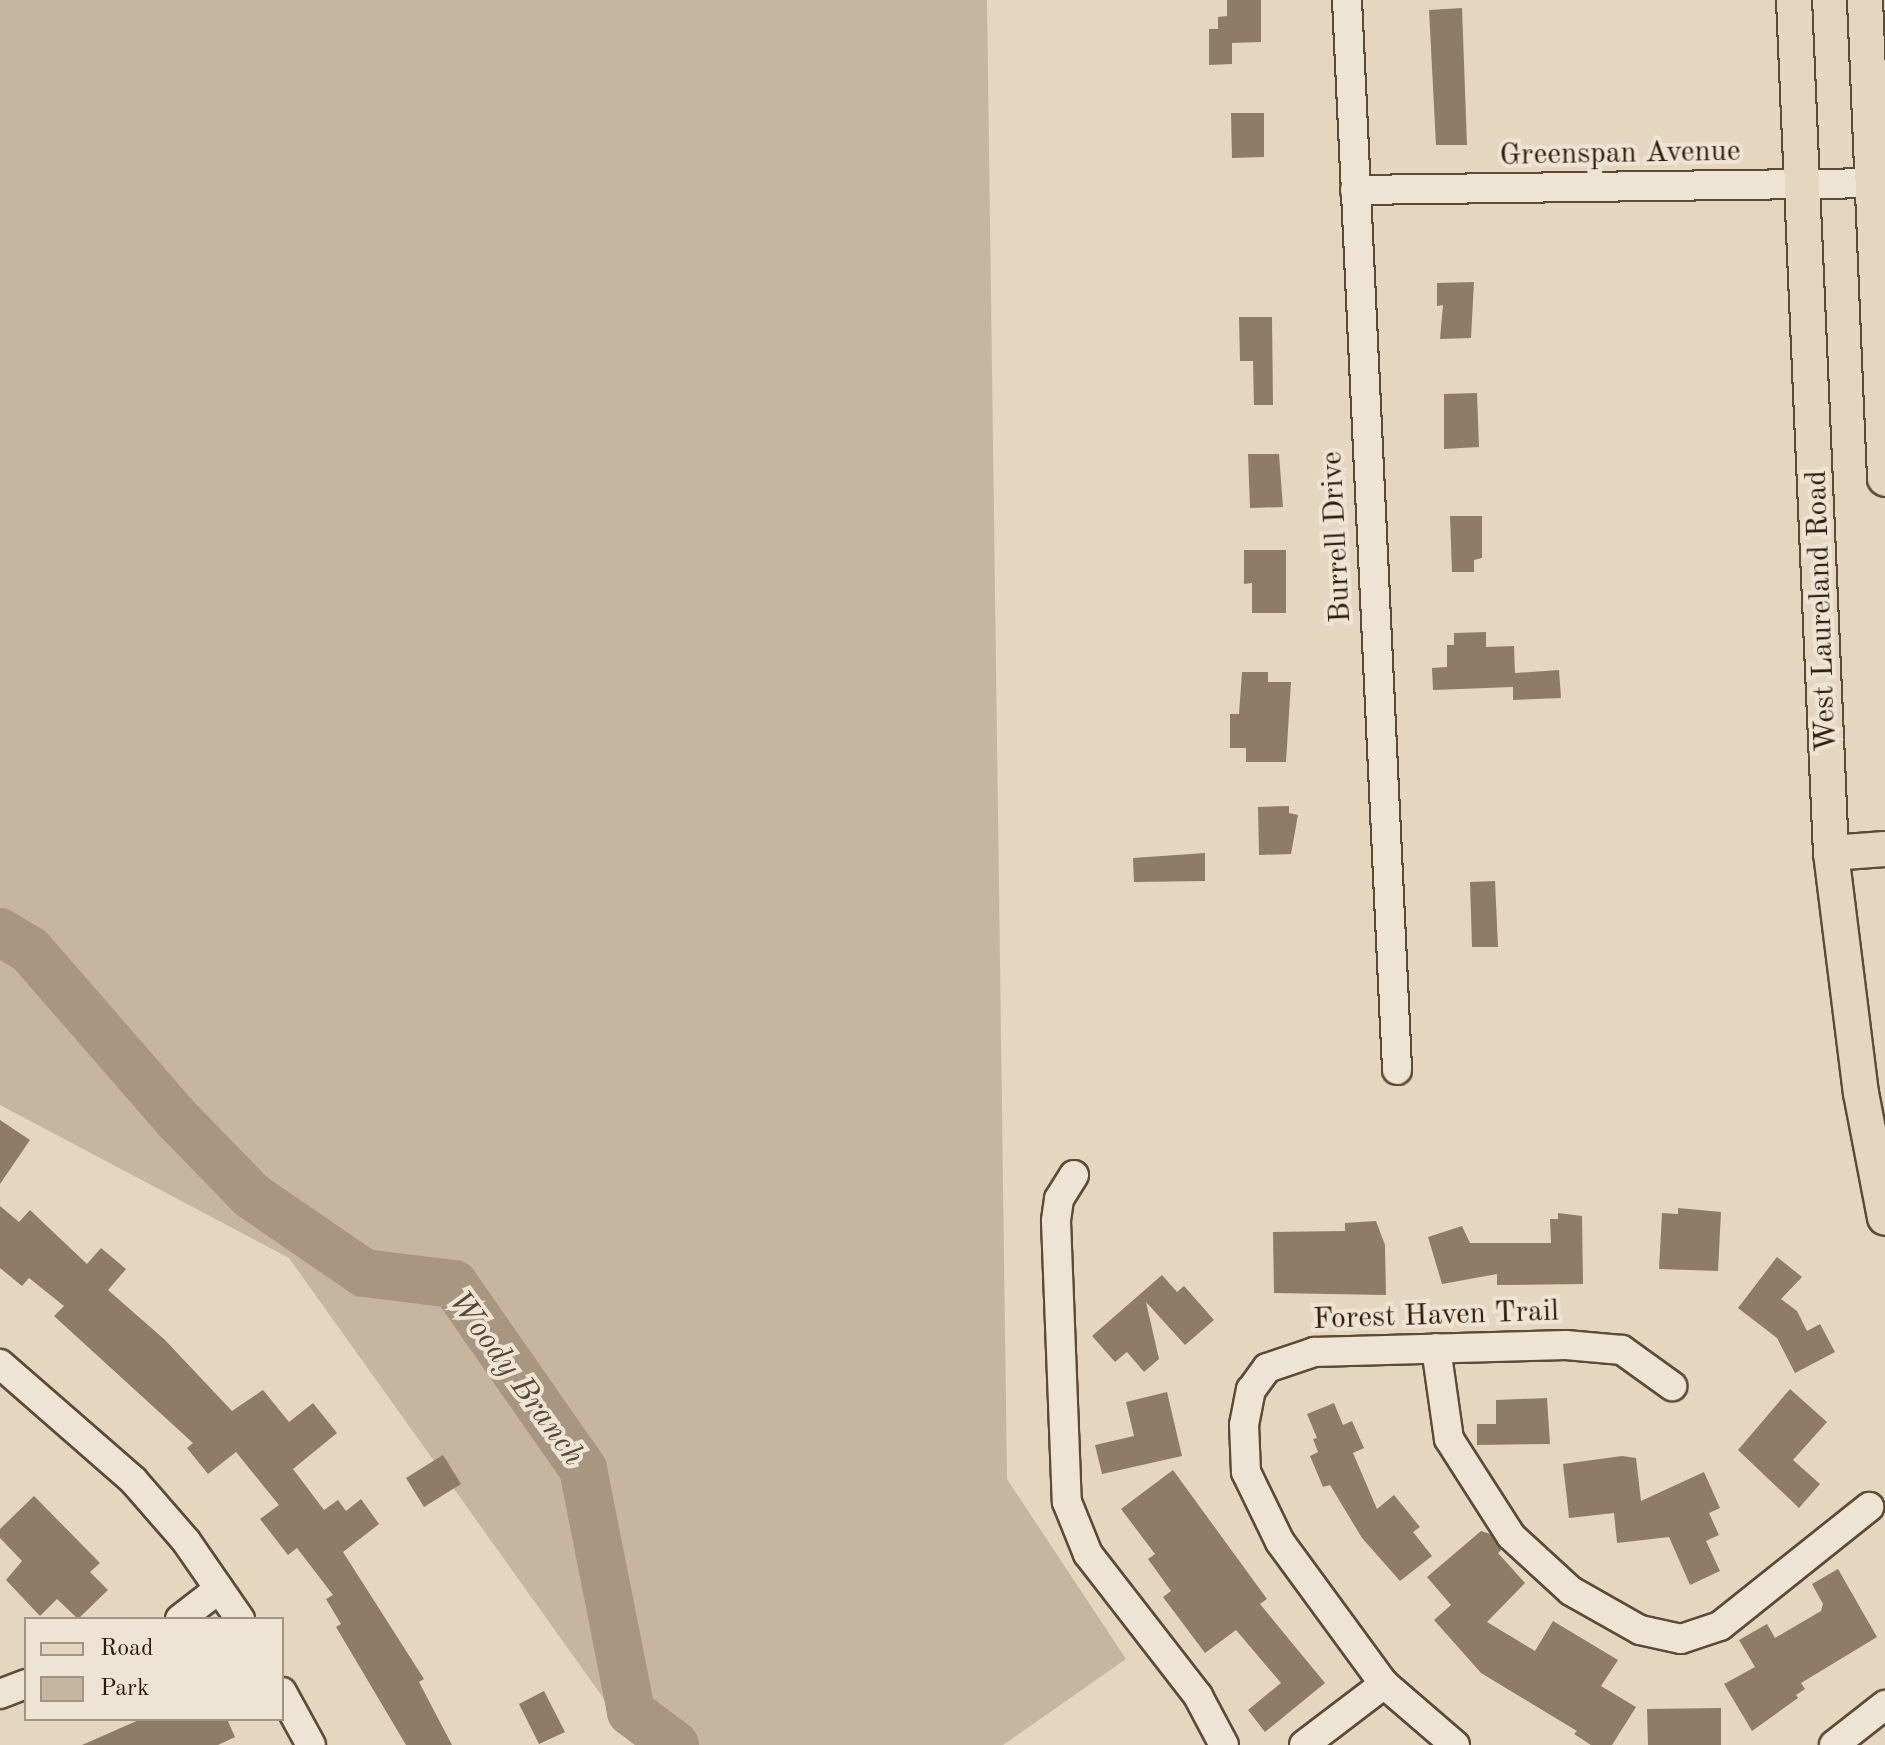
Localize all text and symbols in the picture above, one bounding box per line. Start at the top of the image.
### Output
street label: Greenspan Avenue [1499,134,1741,174]
street label: Burrell Drive [1315,450,1359,624]
street label: West Laureland Road [1799,469,1845,753]
water label: Woody Branch [438,1284,592,1474]
street label: Forest Haven Trail [1312,1294,1560,1338]
legend [24,1617,284,1721]
text: Road [100,1637,153,1661]
text: Park [100,1677,149,1701]

